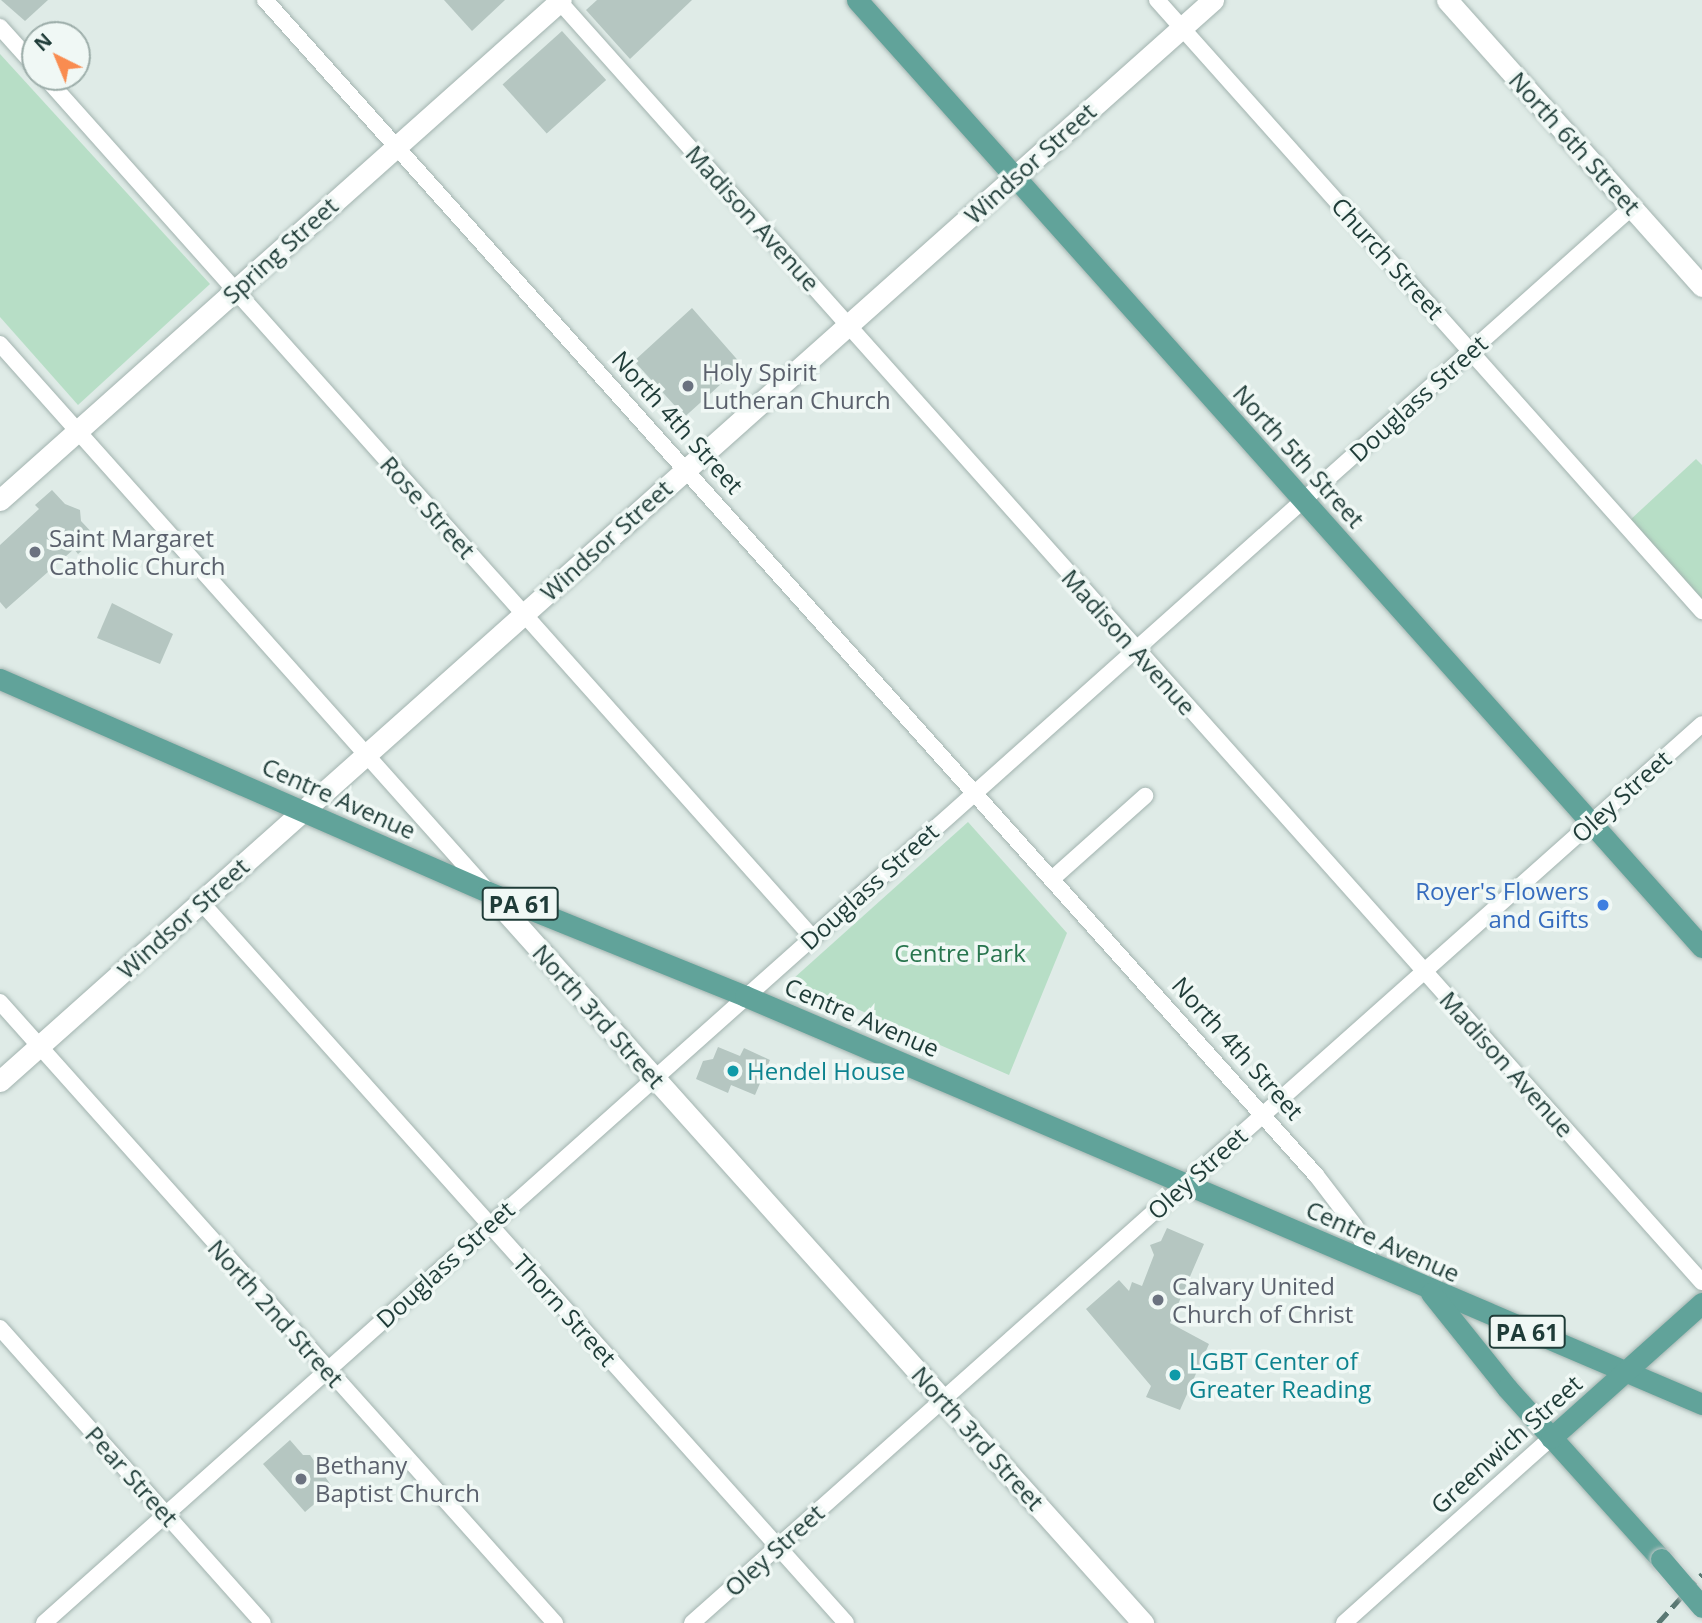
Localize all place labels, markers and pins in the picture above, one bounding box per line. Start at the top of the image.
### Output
place label: Holy Spirit Lutheran Church [702,358,891,414]
marker: Holy Spirit Lutheran Church [680,378,696,394]
place label: Saint Margaret Catholic Church [49,524,226,580]
marker: Saint Margaret Catholic Church [27,544,43,560]
place label: Royer's Flowers and Gifts [1415,877,1589,933]
marker: Royer's Flowers and Gifts [1595,897,1611,913]
place label: Hendel House [747,1057,905,1085]
marker: Hendel House [725,1063,741,1079]
place label: Calvary United Church of Christ [1172,1272,1353,1328]
marker: Calvary United Church of Christ [1150,1292,1166,1308]
place label: LGBT Center of Greater Reading [1189,1347,1371,1403]
marker: LGBT Center of Greater Reading [1167,1367,1183,1383]
place label: Bethany Baptist Church [315,1451,480,1507]
marker: Bethany Baptist Church [293,1471,309,1487]

